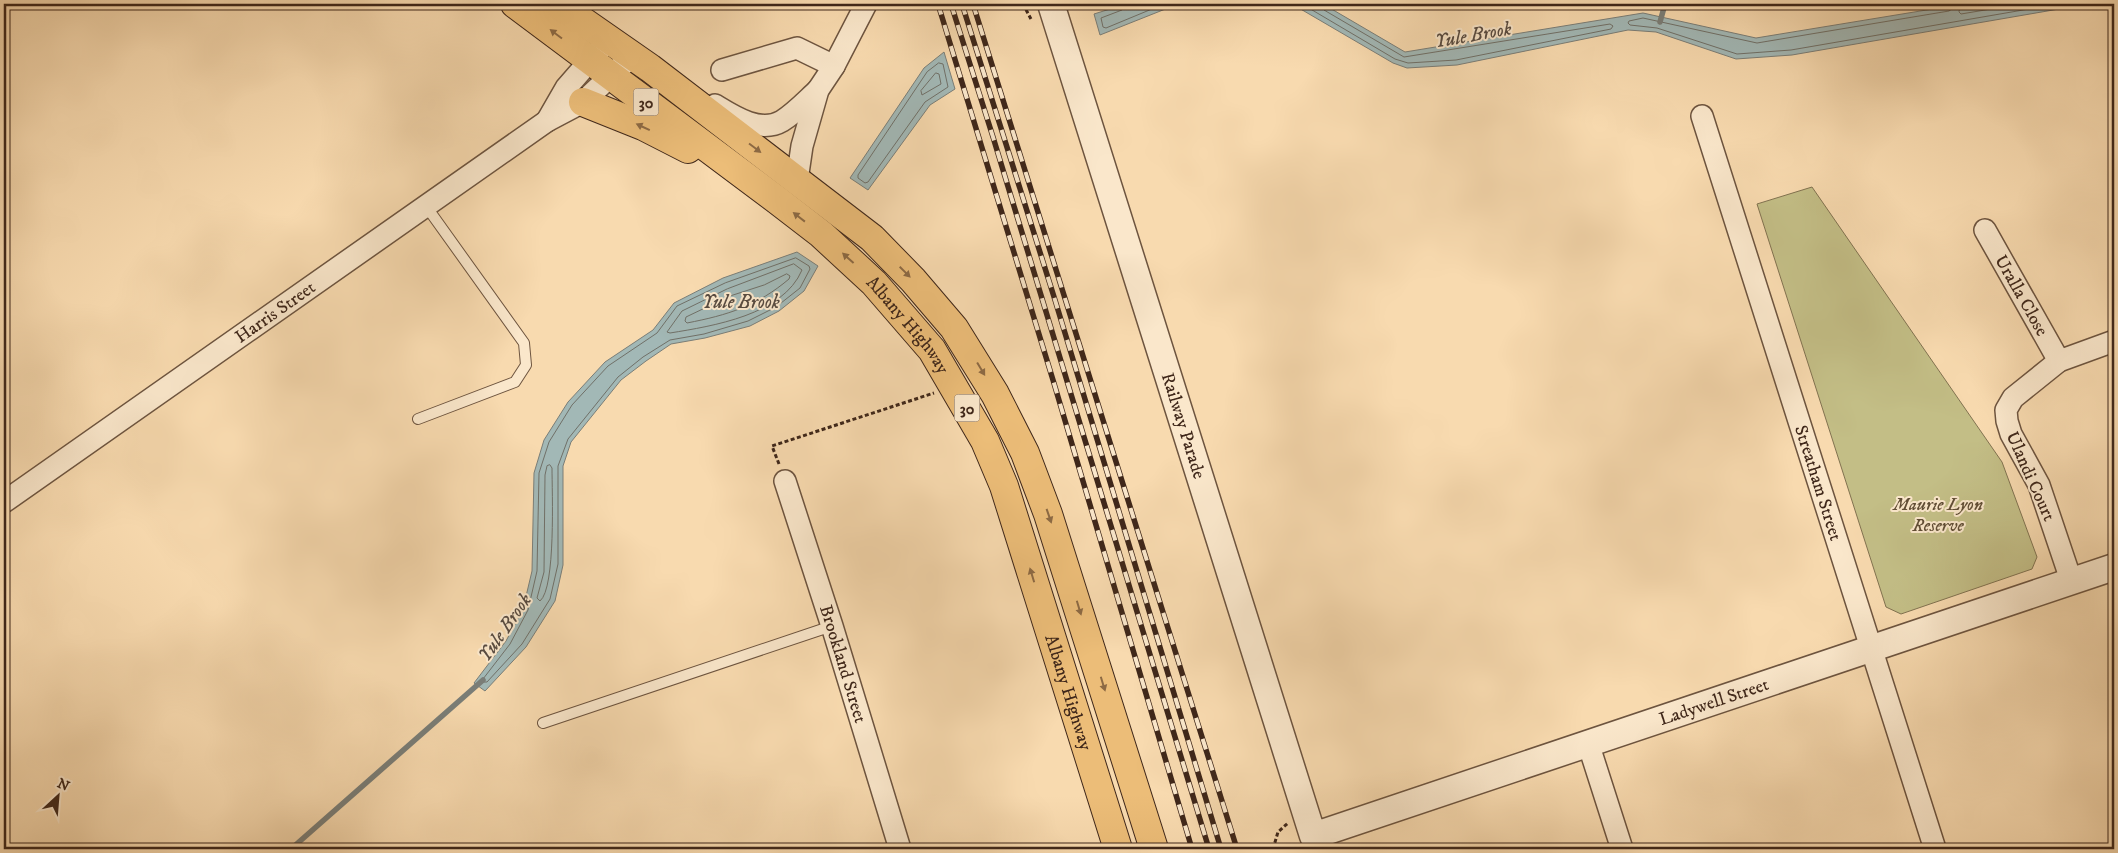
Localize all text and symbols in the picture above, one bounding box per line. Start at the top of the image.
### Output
water label: Yule Brook [1433,17,1513,54]
one-way arrow [550,29,563,40]
road number: 30 [634,88,658,115]
one-way arrow [636,122,650,130]
one-way arrow [748,143,762,153]
one-way arrow [793,212,806,223]
street label: Uralla Close [1989,251,2053,340]
one-way arrow [842,252,854,264]
one-way arrow [899,265,911,277]
street label: Albany Highway [861,272,954,378]
street label: Harris Street [231,277,320,348]
water label: Yule Brook [702,291,780,314]
one-way arrow [976,362,985,375]
street label: Railway Parade [1156,370,1210,482]
road number: 30 [954,394,980,422]
street label: Streatham Street [1789,423,1846,544]
street label: Ulandi Court [2001,428,2060,525]
park label: Maurie Lyon Reserve [1891,494,1983,537]
one-way arrow [1045,509,1053,524]
one-way arrow [1028,568,1035,583]
water label: Yule Brook [474,589,537,666]
one-way arrow [1076,600,1083,615]
street label: Brookland Street [814,602,871,726]
street label: Albany Highway [1039,632,1096,754]
street label: Ladywell Street [1656,674,1772,731]
one-way arrow [1099,676,1107,691]
north arrow [32,770,82,820]
text: N [54,775,73,796]

